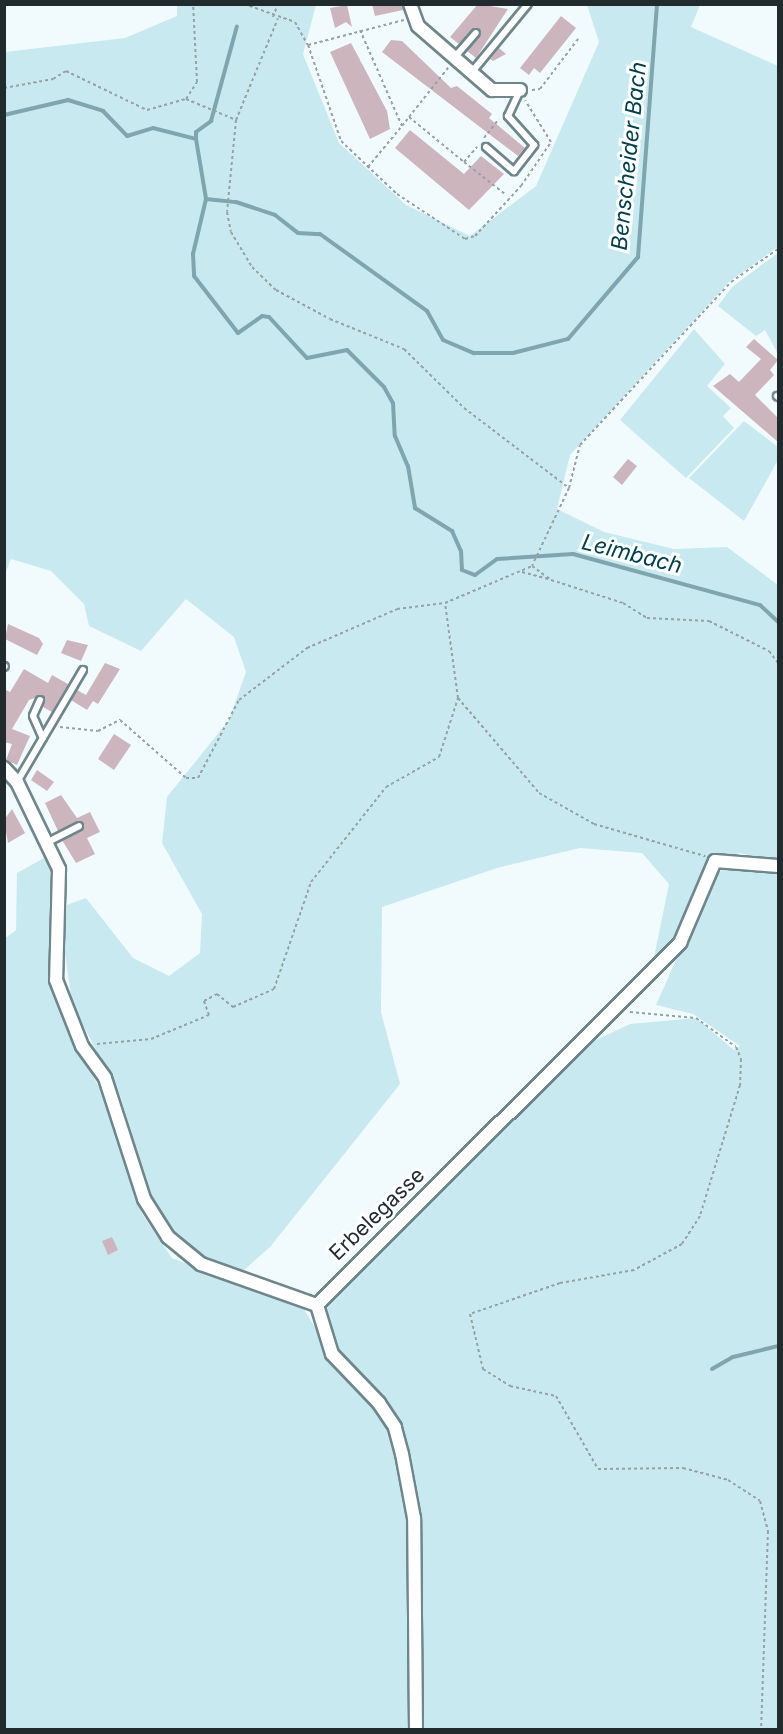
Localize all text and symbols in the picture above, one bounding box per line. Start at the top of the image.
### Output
water label: Benscheider Bach [606,60,652,252]
water label: Leimbach [579,529,685,579]
street label: Erbelegasse [324,1162,430,1266]

